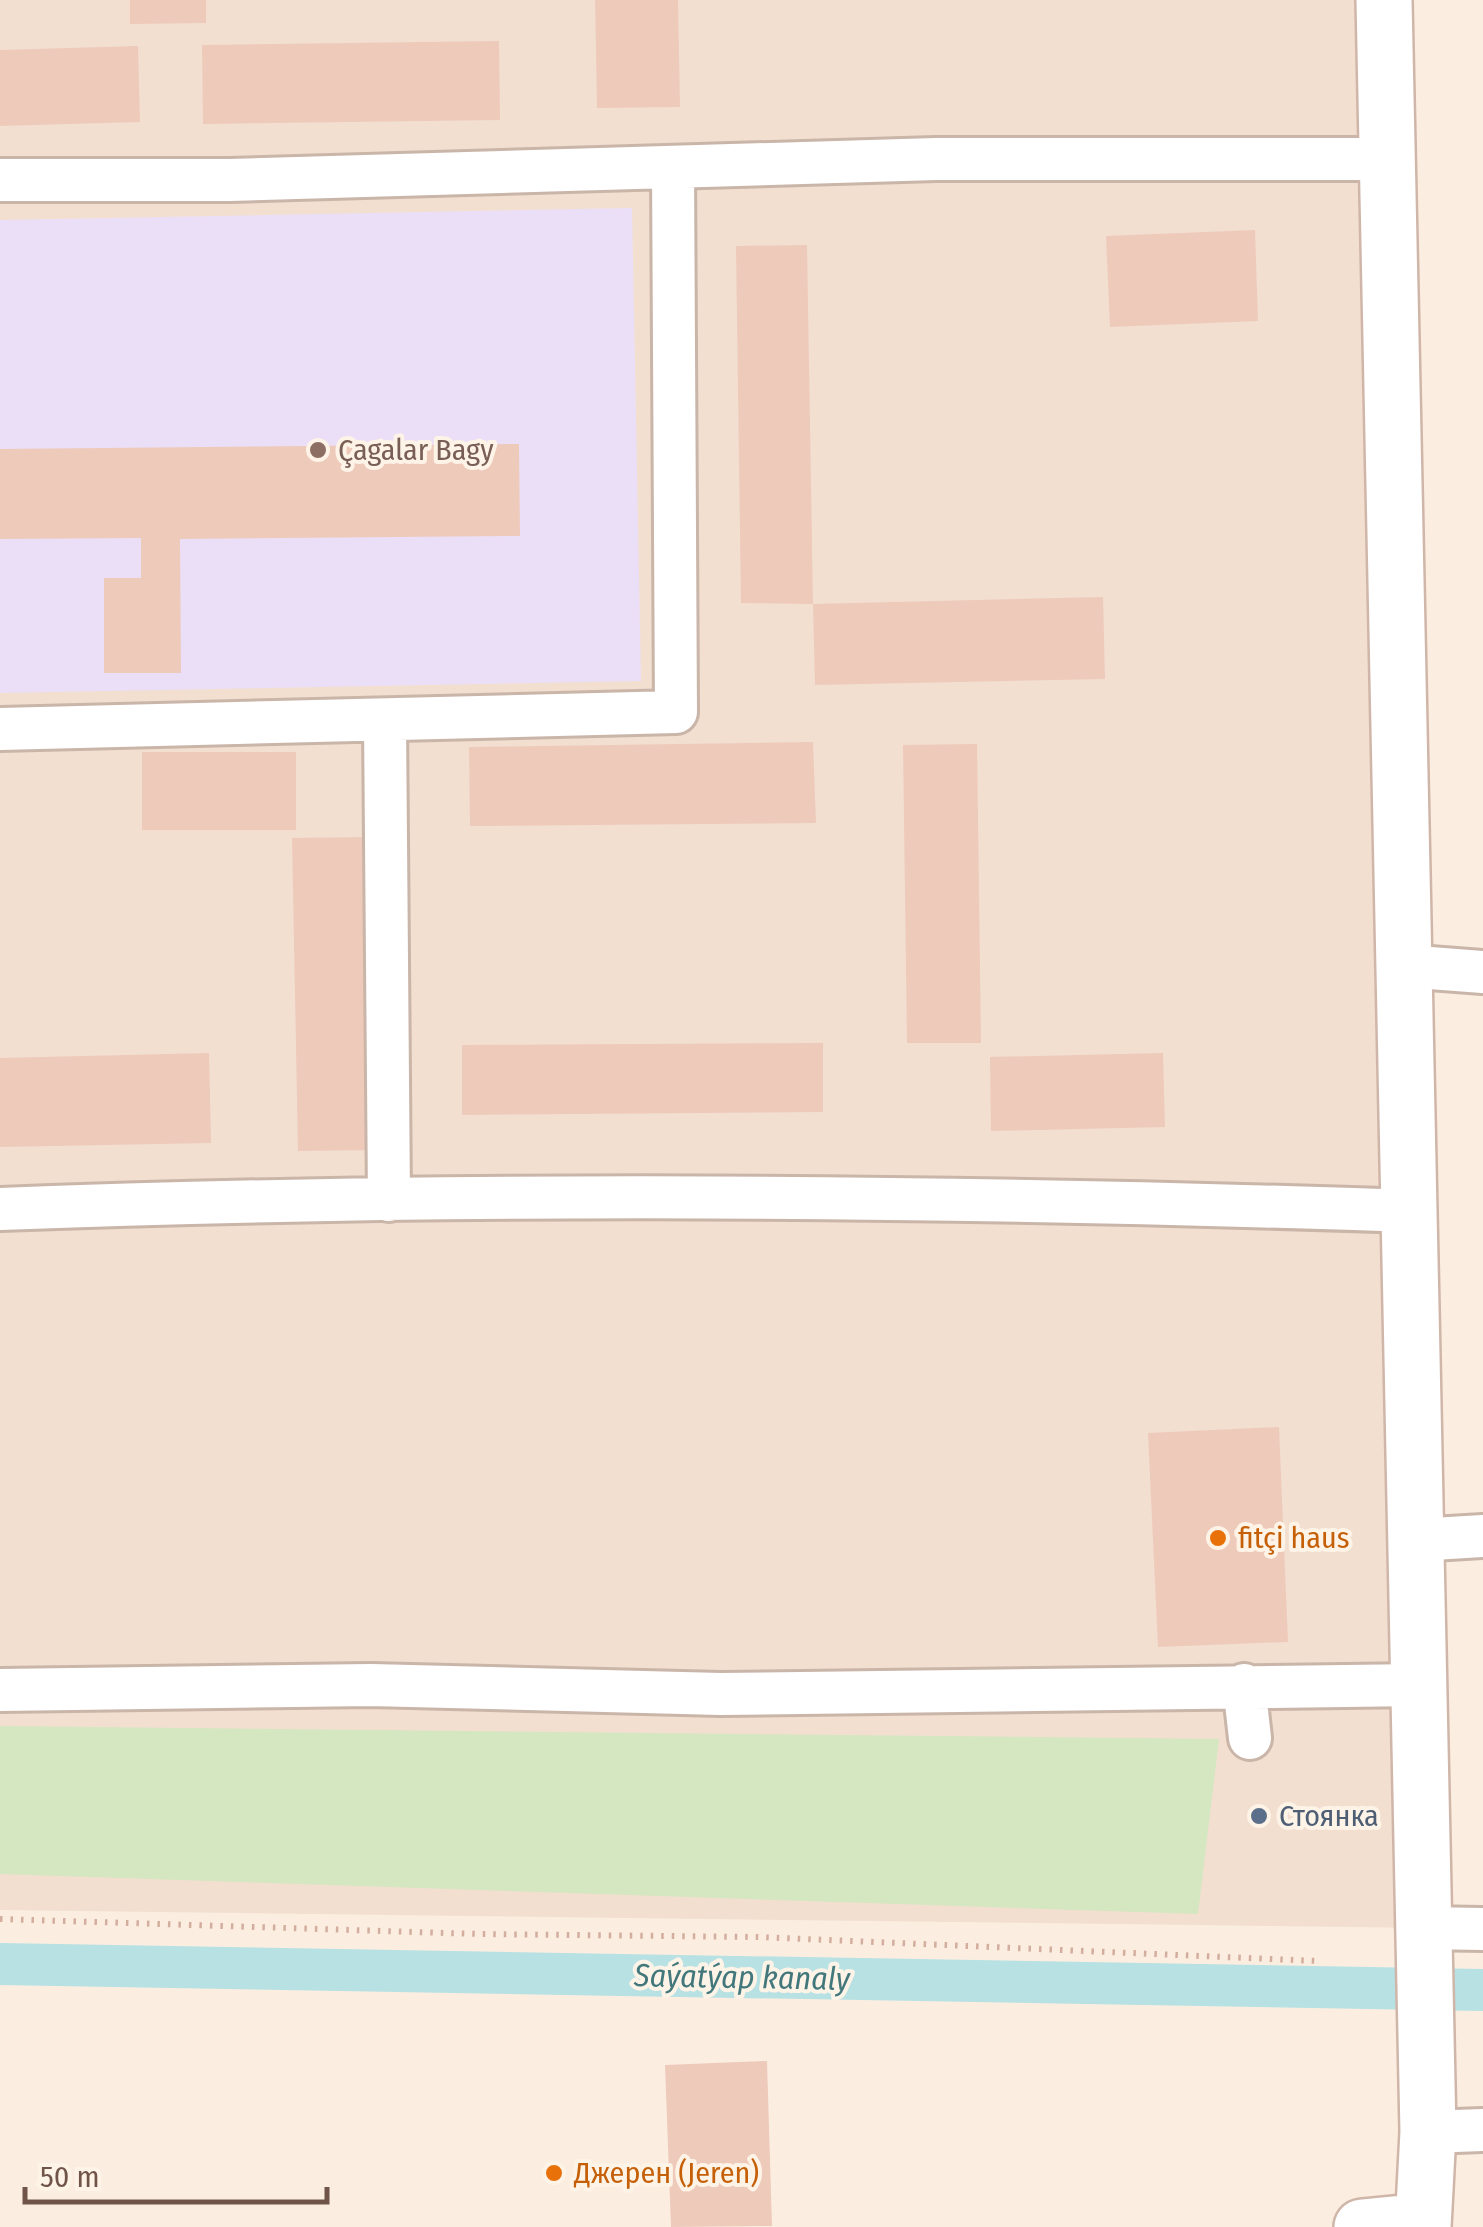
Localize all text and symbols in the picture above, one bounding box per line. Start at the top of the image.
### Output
place label: Çagalar Bagy [338,432,494,468]
marker: Çagalar Bagy [307,439,329,461]
place label: fitçi haus [1238,1520,1350,1556]
marker: fitçi haus [1207,1527,1229,1549]
place label: Стоянка [1279,1798,1379,1834]
marker: Стоянка [1248,1805,1270,1827]
water label: Saýatýap kanaly [633,1956,852,1998]
scale bar [25,2142,328,2204]
place label: Джерен (Jeren) [573,2155,759,2191]
text: 50 m [40,2159,100,2195]
marker: Джерен (Jeren) [543,2162,565,2184]

